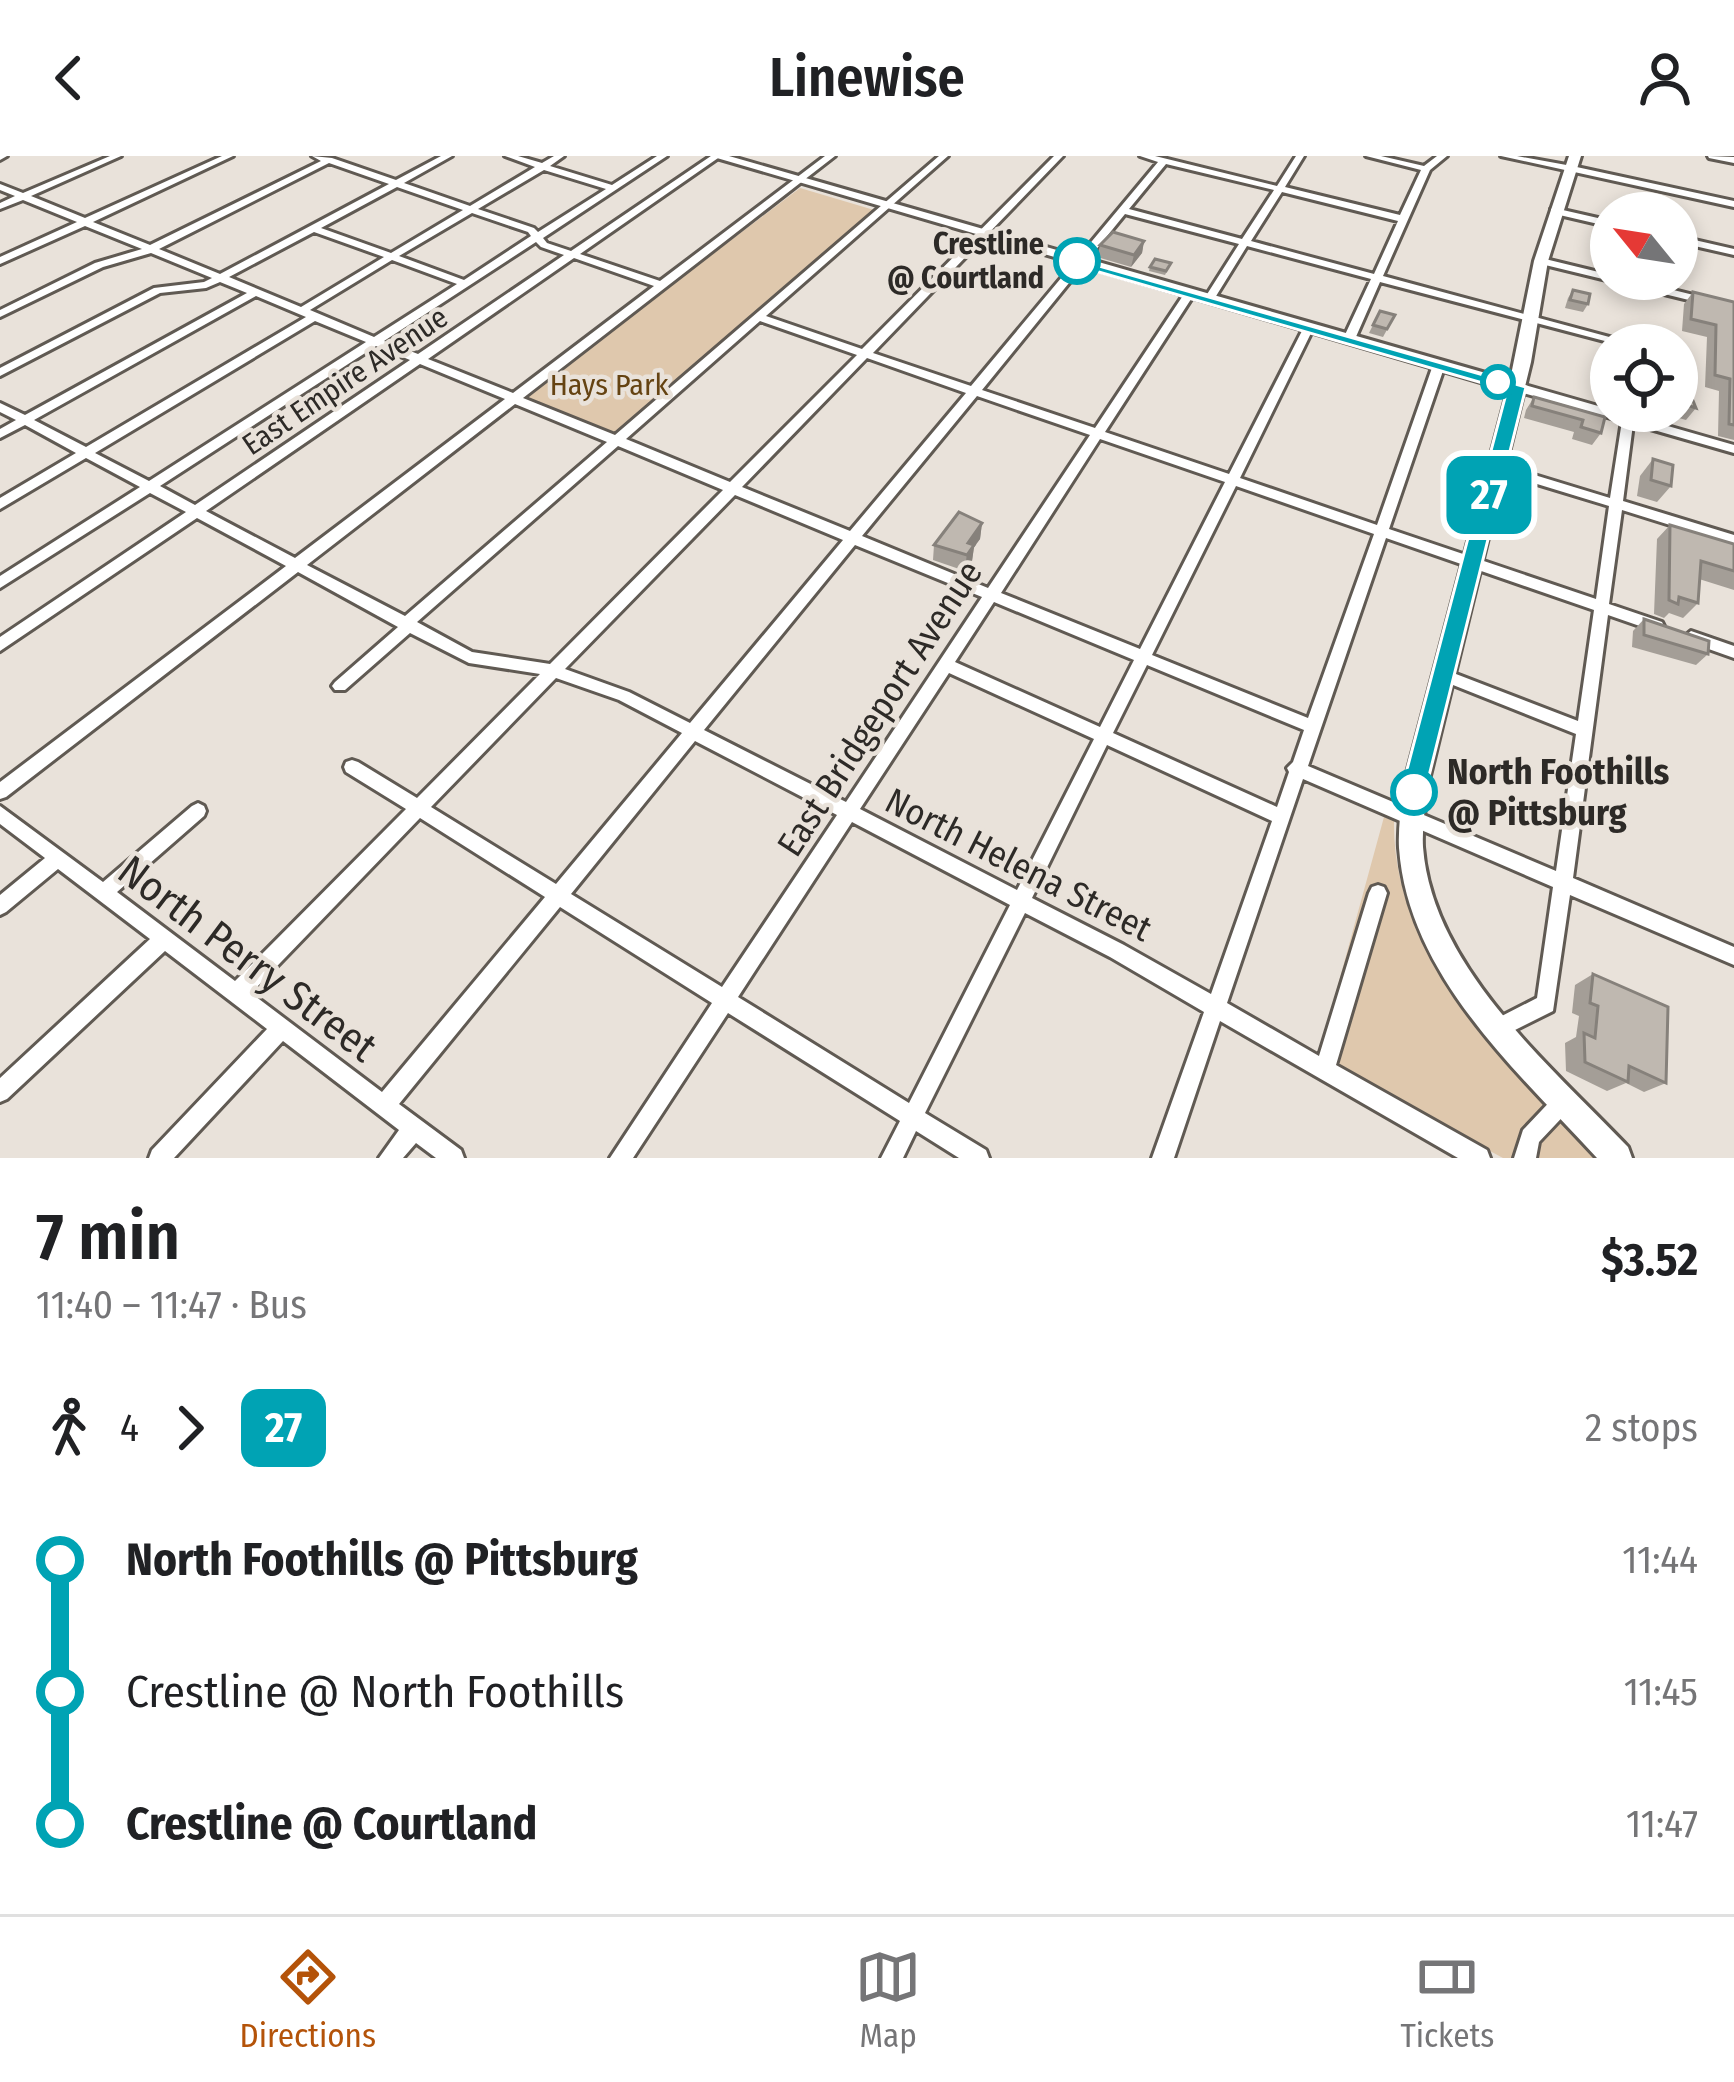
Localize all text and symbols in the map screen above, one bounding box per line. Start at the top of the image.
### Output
icon: back [36,45,102,111]
icon: person [1632,45,1698,111]
text: Linewise [769,46,965,110]
north arrow [1590,192,1698,300]
map controls [1590,192,1698,432]
place label: Crestline @ Courtland [887,226,1044,296]
marker: Crestline @ Courtland [1055,239,1099,283]
street label: East Empire Avenue [235,299,455,463]
button: locate [1590,324,1698,432]
unlabelled marker [1482,366,1514,398]
park label: Hays Park [550,367,668,403]
line badge: 27 [1435,456,1543,534]
text: 27 [1470,470,1508,520]
street label: East Bridgeport Avenue [768,553,992,864]
place label: North Foothills @ Pittsburg [1447,750,1670,835]
marker: North Foothills @ Pittsburg [1392,770,1436,814]
street label: North Helena Street [878,779,1159,951]
street label: North Perry Street [108,845,387,1072]
text: 7 min [36,1197,180,1276]
text: $3.52 [1601,1233,1698,1287]
text: 11:40 – 11:47 · Bus [36,1282,307,1328]
icon: walk [36,1395,102,1461]
icon: forward [157,1395,223,1461]
text: 27 [265,1403,302,1453]
text: 4 [120,1405,139,1451]
text: 2 stops [1585,1405,1698,1451]
text: North Foothills @ Pittsburg [126,1533,638,1587]
text: 11:44 [1622,1537,1698,1583]
text: Crestline @ North Foothills [126,1665,624,1719]
text: 11:45 [1624,1669,1698,1715]
text: Crestline @ Courtland [126,1797,537,1851]
text: 11:47 [1626,1801,1698,1847]
tab: Directions [240,1944,376,2056]
tab: Map [855,1944,921,2056]
tab: Tickets [1400,1944,1494,2056]

